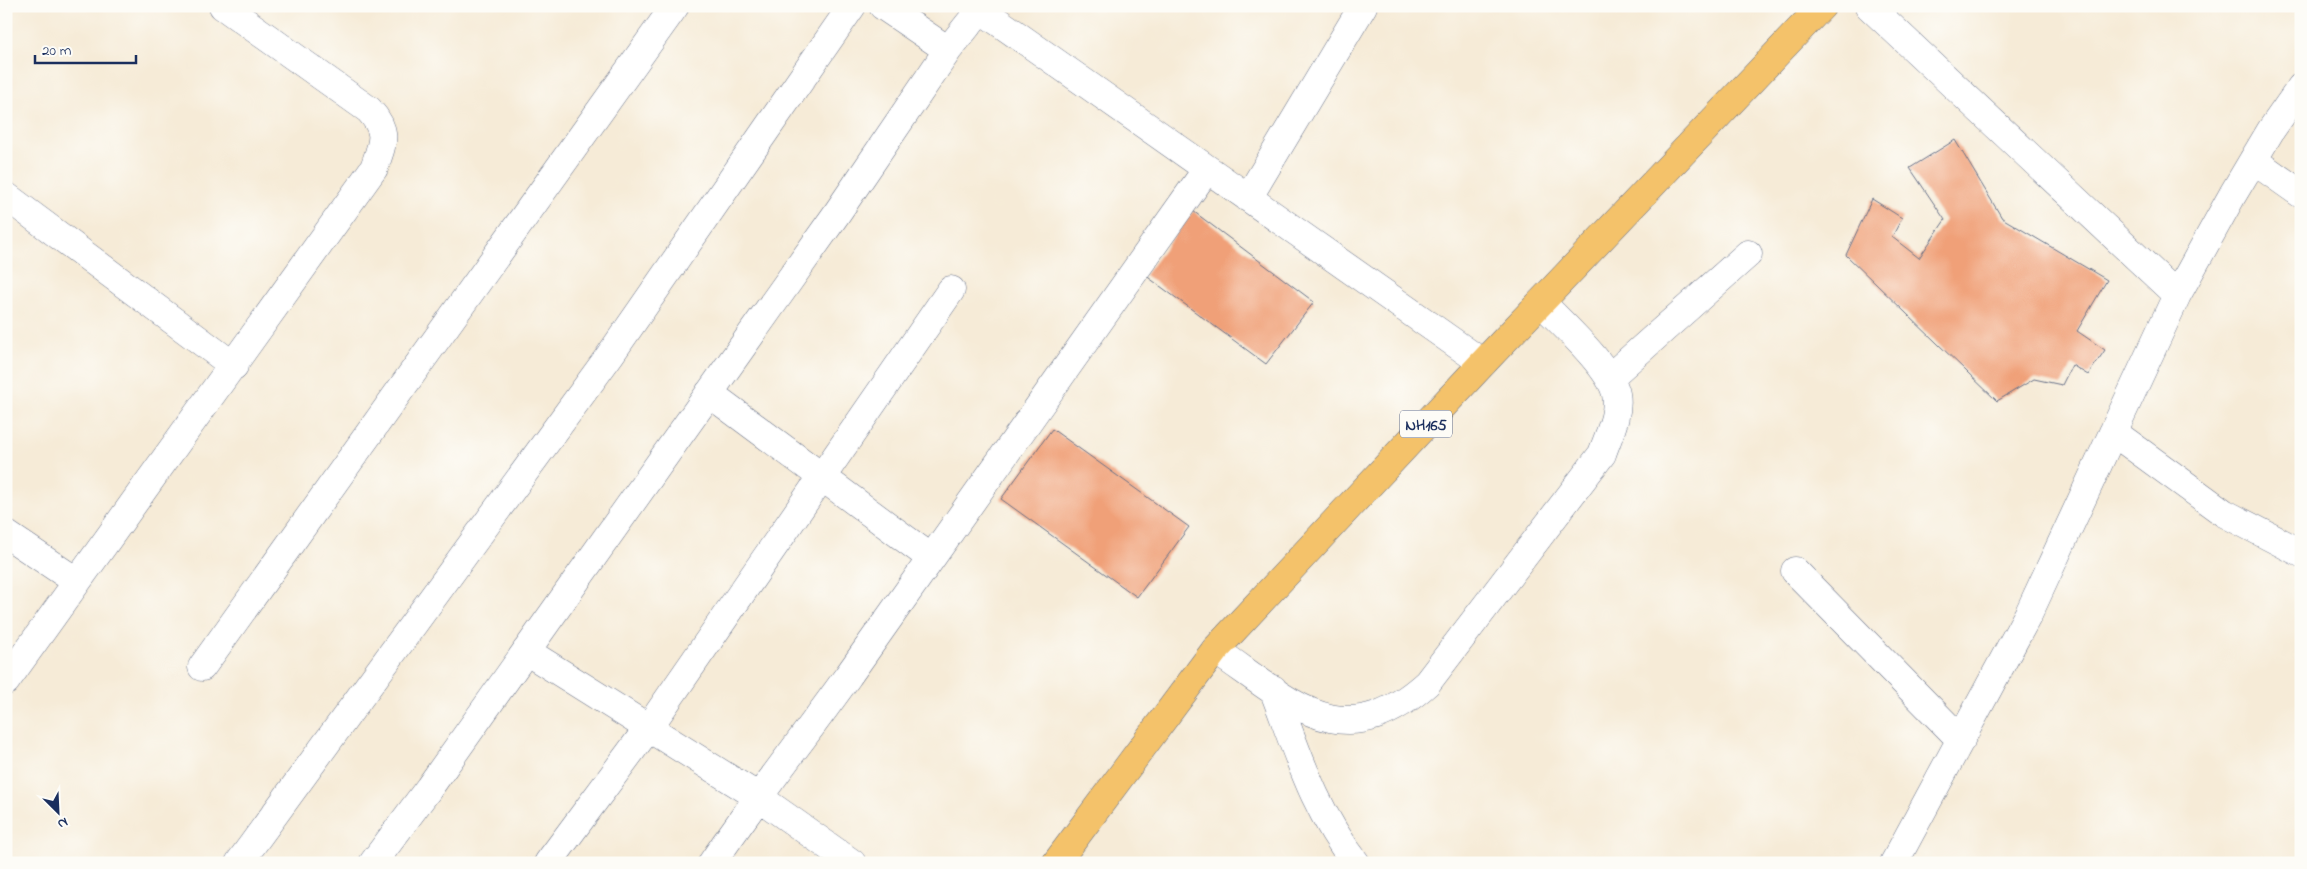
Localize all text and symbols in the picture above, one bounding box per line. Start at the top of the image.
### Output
scale bar [35,32,136,64]
text: 20 m [42,40,72,62]
road number: NH165 [1400,410,1452,438]
north arrow [32,786,82,836]
text: N [54,811,71,834]

